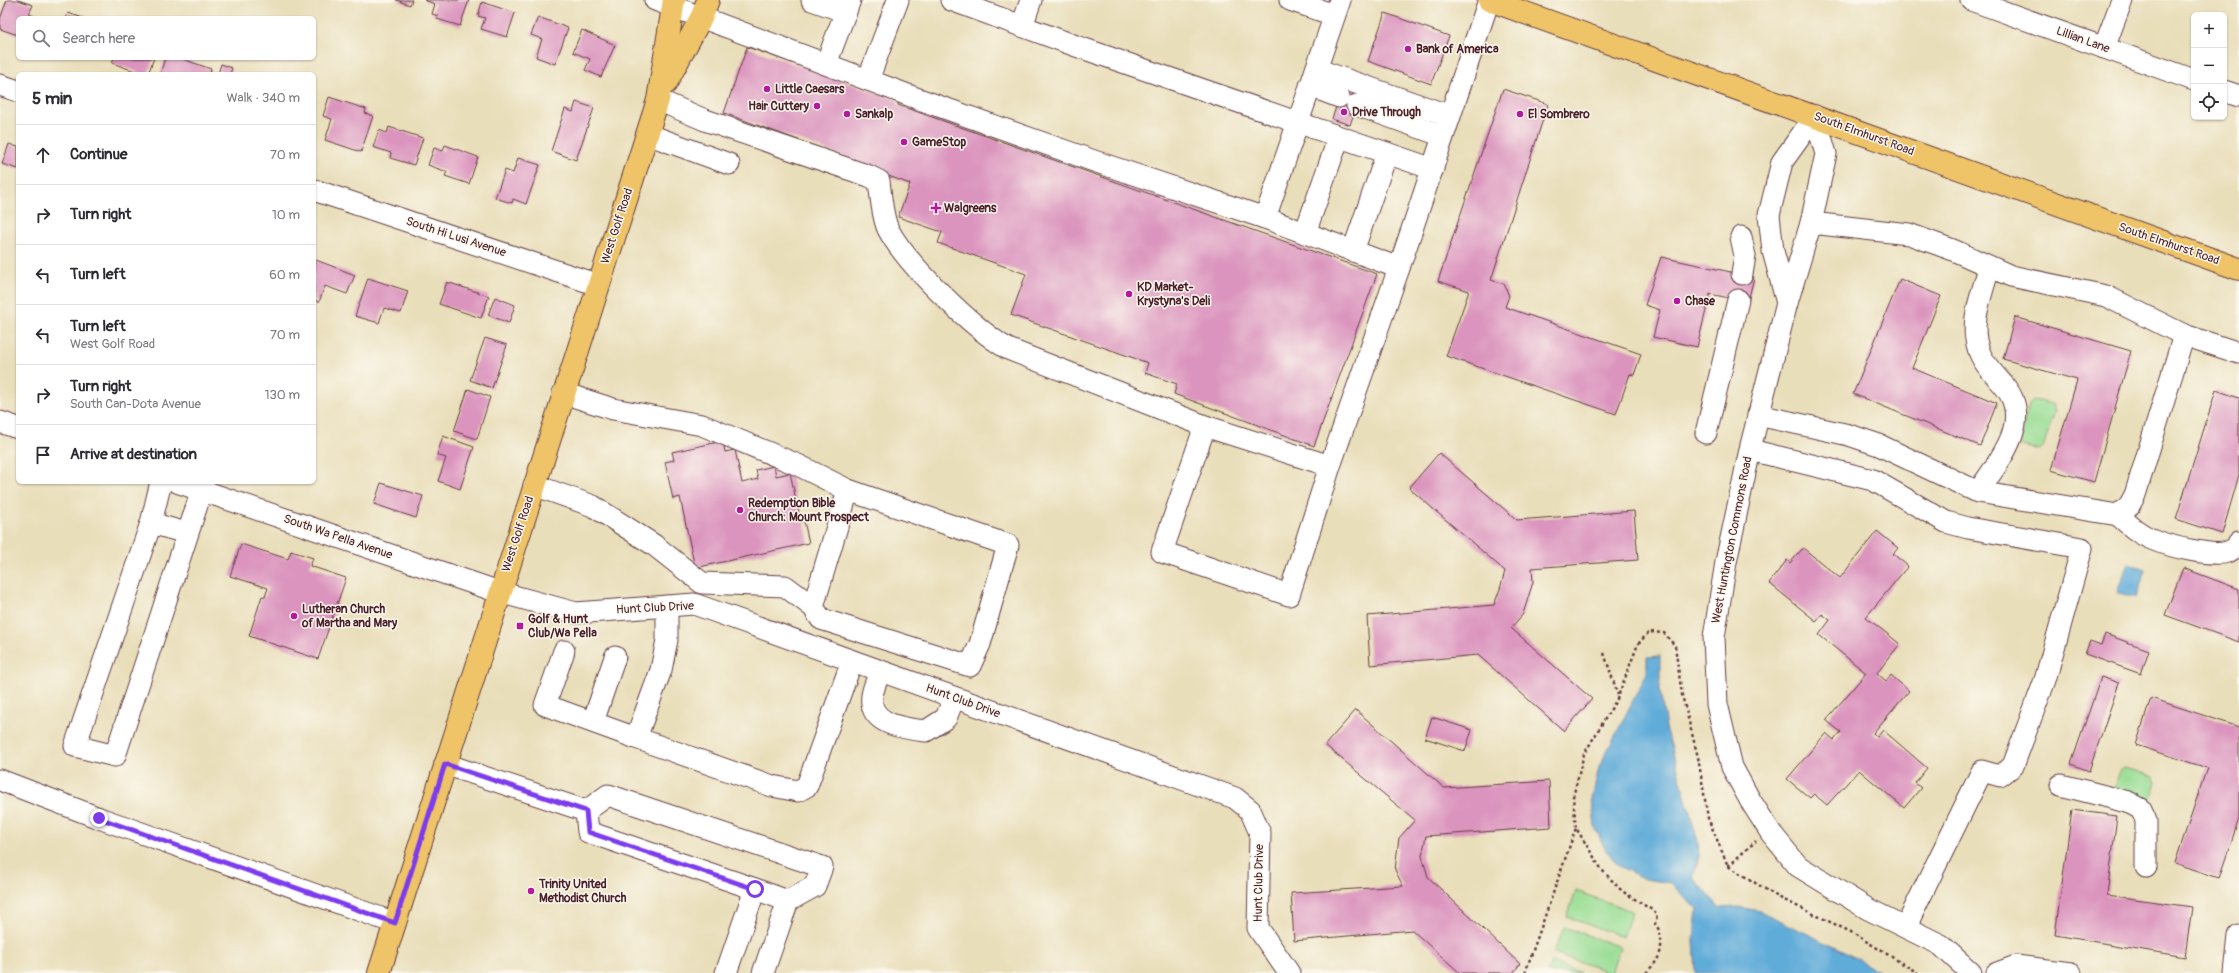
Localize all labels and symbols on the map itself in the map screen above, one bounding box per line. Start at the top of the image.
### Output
street label: Lillian Lane [2054,23,2112,57]
place label: Bank of America [1416,42,1499,57]
marker: Bank of America [1403,44,1413,54]
place label: Little Caesars [775,82,845,97]
marker: Little Caesars [762,84,772,94]
place label: Hair Cuttery [748,99,810,114]
marker: Hair Cuttery [812,101,822,111]
place label: Drive Through [1352,105,1421,120]
place label: Sankalp [855,107,893,122]
marker: Drive Through [1339,107,1349,117]
place label: El Sombrero [1528,107,1590,122]
marker: Sankalp [842,109,852,119]
marker: El Sombrero [1515,109,1525,119]
street label: South Elmhurst Road [1812,109,1916,159]
place label: GameStop [912,135,967,150]
marker: GameStop [899,137,909,147]
street label: West Golf Road [598,186,636,266]
place label: Walgreens [944,201,997,216]
marker: Walgreens [931,203,941,213]
street label: South Hi Lusi Avenue [404,214,508,260]
street label: South Elmhurst Road [2116,220,2222,268]
place label: KD Market- Krystyna's Deli [1137,280,1210,309]
marker: KD Market- Krystyna's Deli [1124,289,1134,299]
place label: Chase [1685,294,1716,309]
marker: Chase [1672,296,1682,306]
street label: West Huntington Commons Road [1708,455,1756,625]
street label: West Golf Road [499,494,537,574]
place label: Redemption Bible Church: Mount Prospect [748,496,870,525]
marker: Redemption Bible Church: Mount Prospect [735,505,745,515]
street label: South Wa Pella Avenue [282,511,395,563]
street label: Hunt Club Drive [616,598,694,618]
place label: Lutheran Church of Martha and Mary [301,602,398,631]
marker: Lutheran Church of Martha and Mary [289,611,299,621]
place label: Golf & Hunt Club/Wa Pella [528,612,597,641]
marker: Golf & Hunt Club/Wa Pella [515,621,525,631]
street label: Hunt Club Drive [924,681,1002,721]
route end [90,809,108,827]
street label: Hunt Club Drive [1251,844,1267,922]
place label: Trinity United Methodist Church [538,877,627,906]
route start [746,880,764,898]
marker: Trinity United Methodist Church [526,886,536,896]

